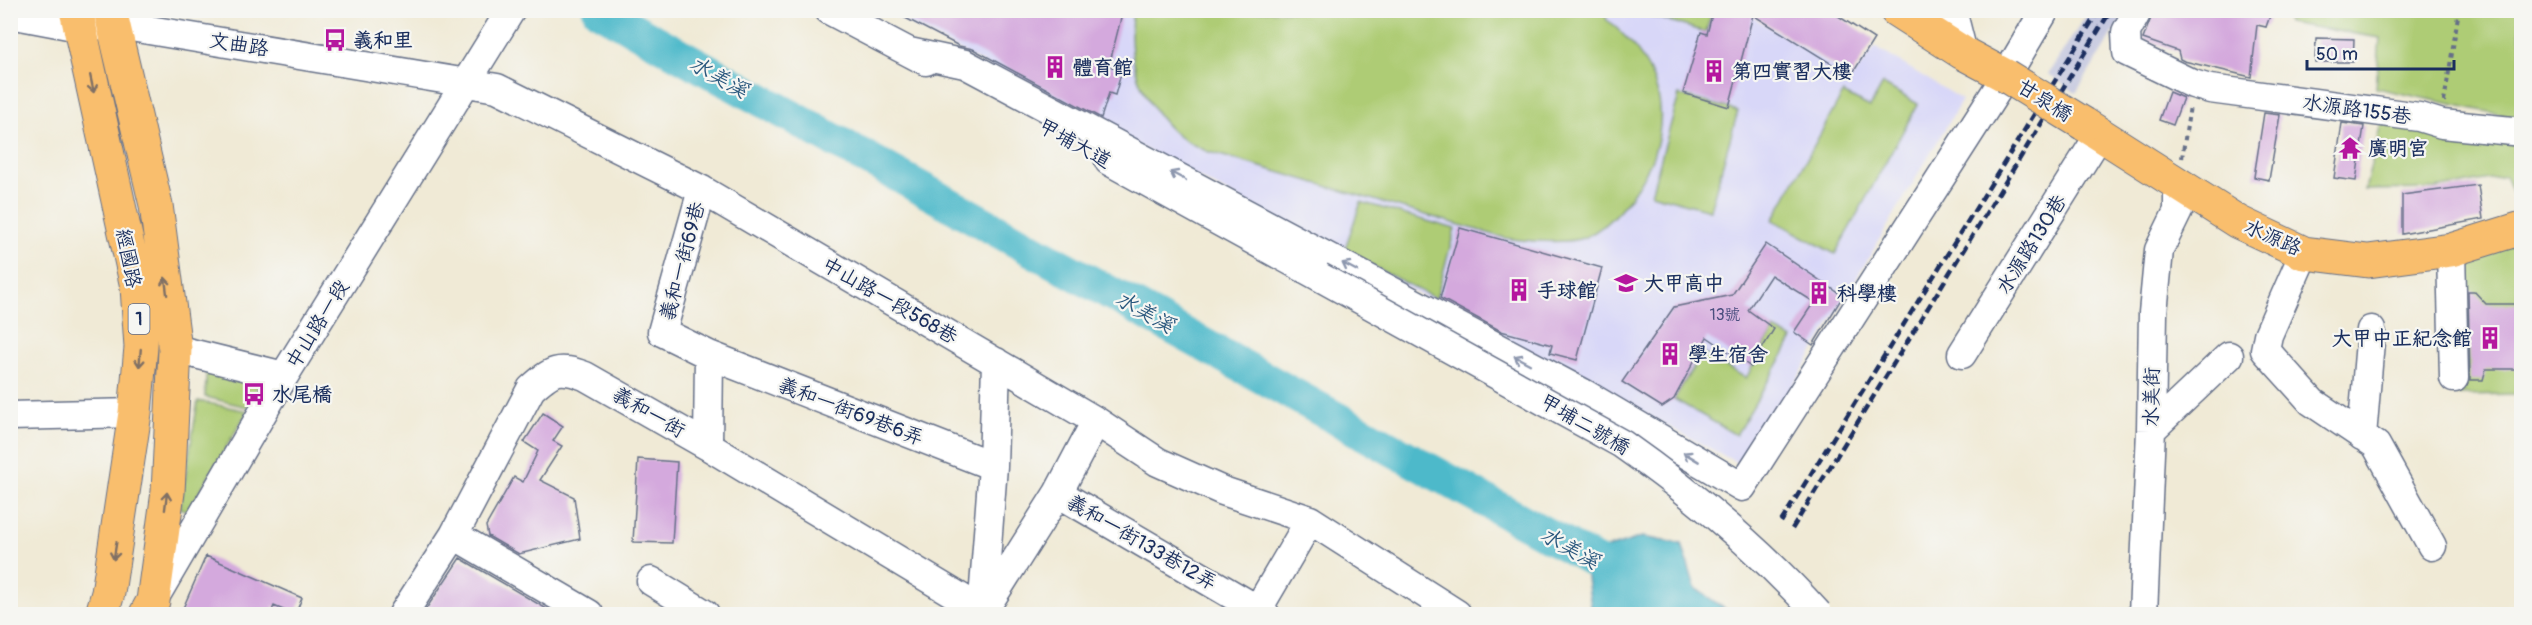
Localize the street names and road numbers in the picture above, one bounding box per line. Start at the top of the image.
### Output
street label: 文曲路 [207,27,271,62]
street label: 甘泉橋 [2013,74,2077,127]
street label: 水源路155巷 [2301,89,2414,130]
street label: 甲埔大道 [1034,113,1116,174]
street label: 水源路130巷 [1991,189,2072,299]
street label: 義和一街69巷 [655,198,711,323]
street label: 水源路 [2240,214,2306,261]
street label: 經國路 [111,226,147,291]
street label: 中山路一段568巷 [817,251,963,350]
street label: 中山路一段 [280,275,355,373]
road number: 1 [128,304,150,334]
street label: 水美街 [2138,367,2165,427]
street label: 義和一街69巷6弄 [775,372,927,451]
street label: 義和一街 [608,382,690,443]
street label: 甲埔二號橋 [1535,389,1634,460]
street label: 義和一街133巷12弄 [1062,489,1221,596]

